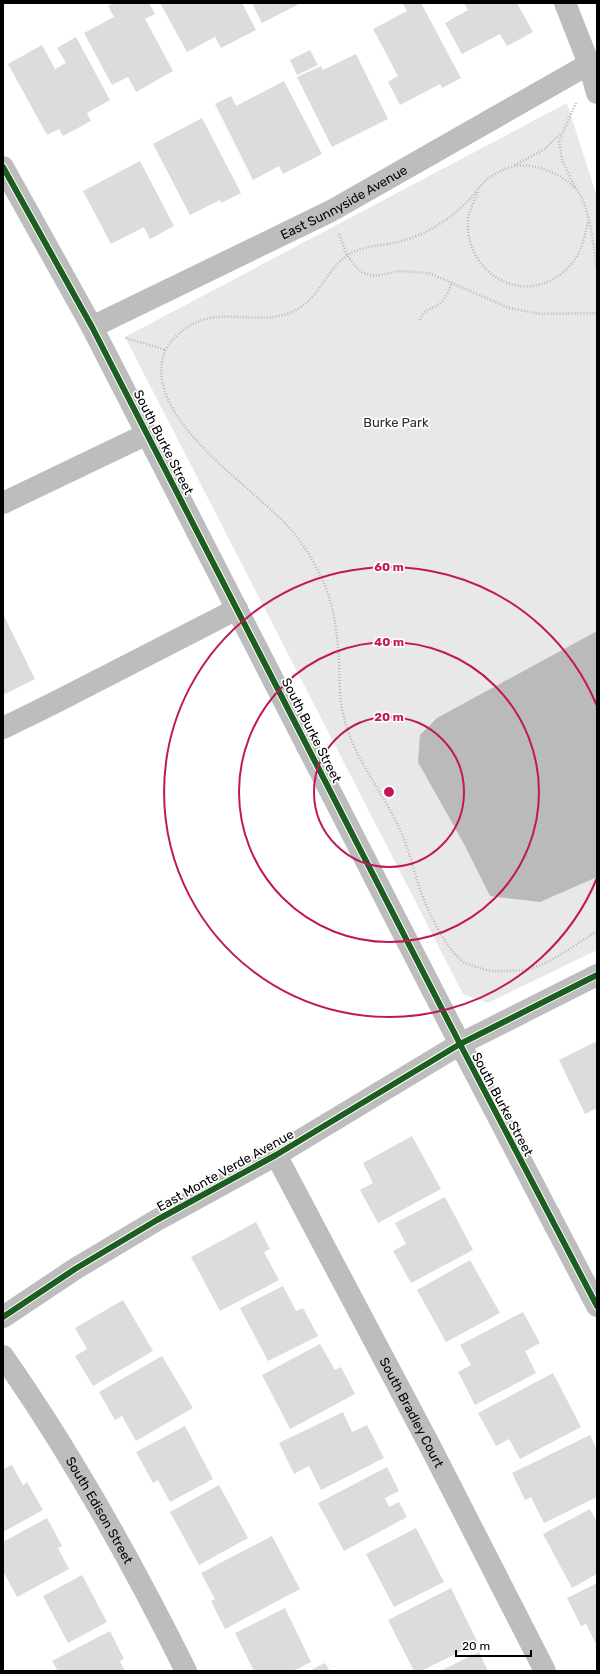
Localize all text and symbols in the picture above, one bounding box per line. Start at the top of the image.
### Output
street label: East Sunnyside Avenue [278,162,410,242]
street label: South Burke Street [131,387,196,497]
park label: Burke Park [363,415,429,430]
text: 60 m [374,560,404,574]
text: 40 m [374,635,404,649]
street label: South Burke Street [279,675,344,785]
text: 20 m [374,710,404,724]
centre of rings [382,785,396,799]
street label: South Burke Street [469,1050,536,1159]
street label: East Monte Verde Avenue [154,1127,296,1214]
street label: South Bradley Court [376,1355,447,1470]
street label: South Edison Street [63,1454,136,1566]
scale bar [456,1632,531,1658]
text: 20 m [462,1639,490,1653]

